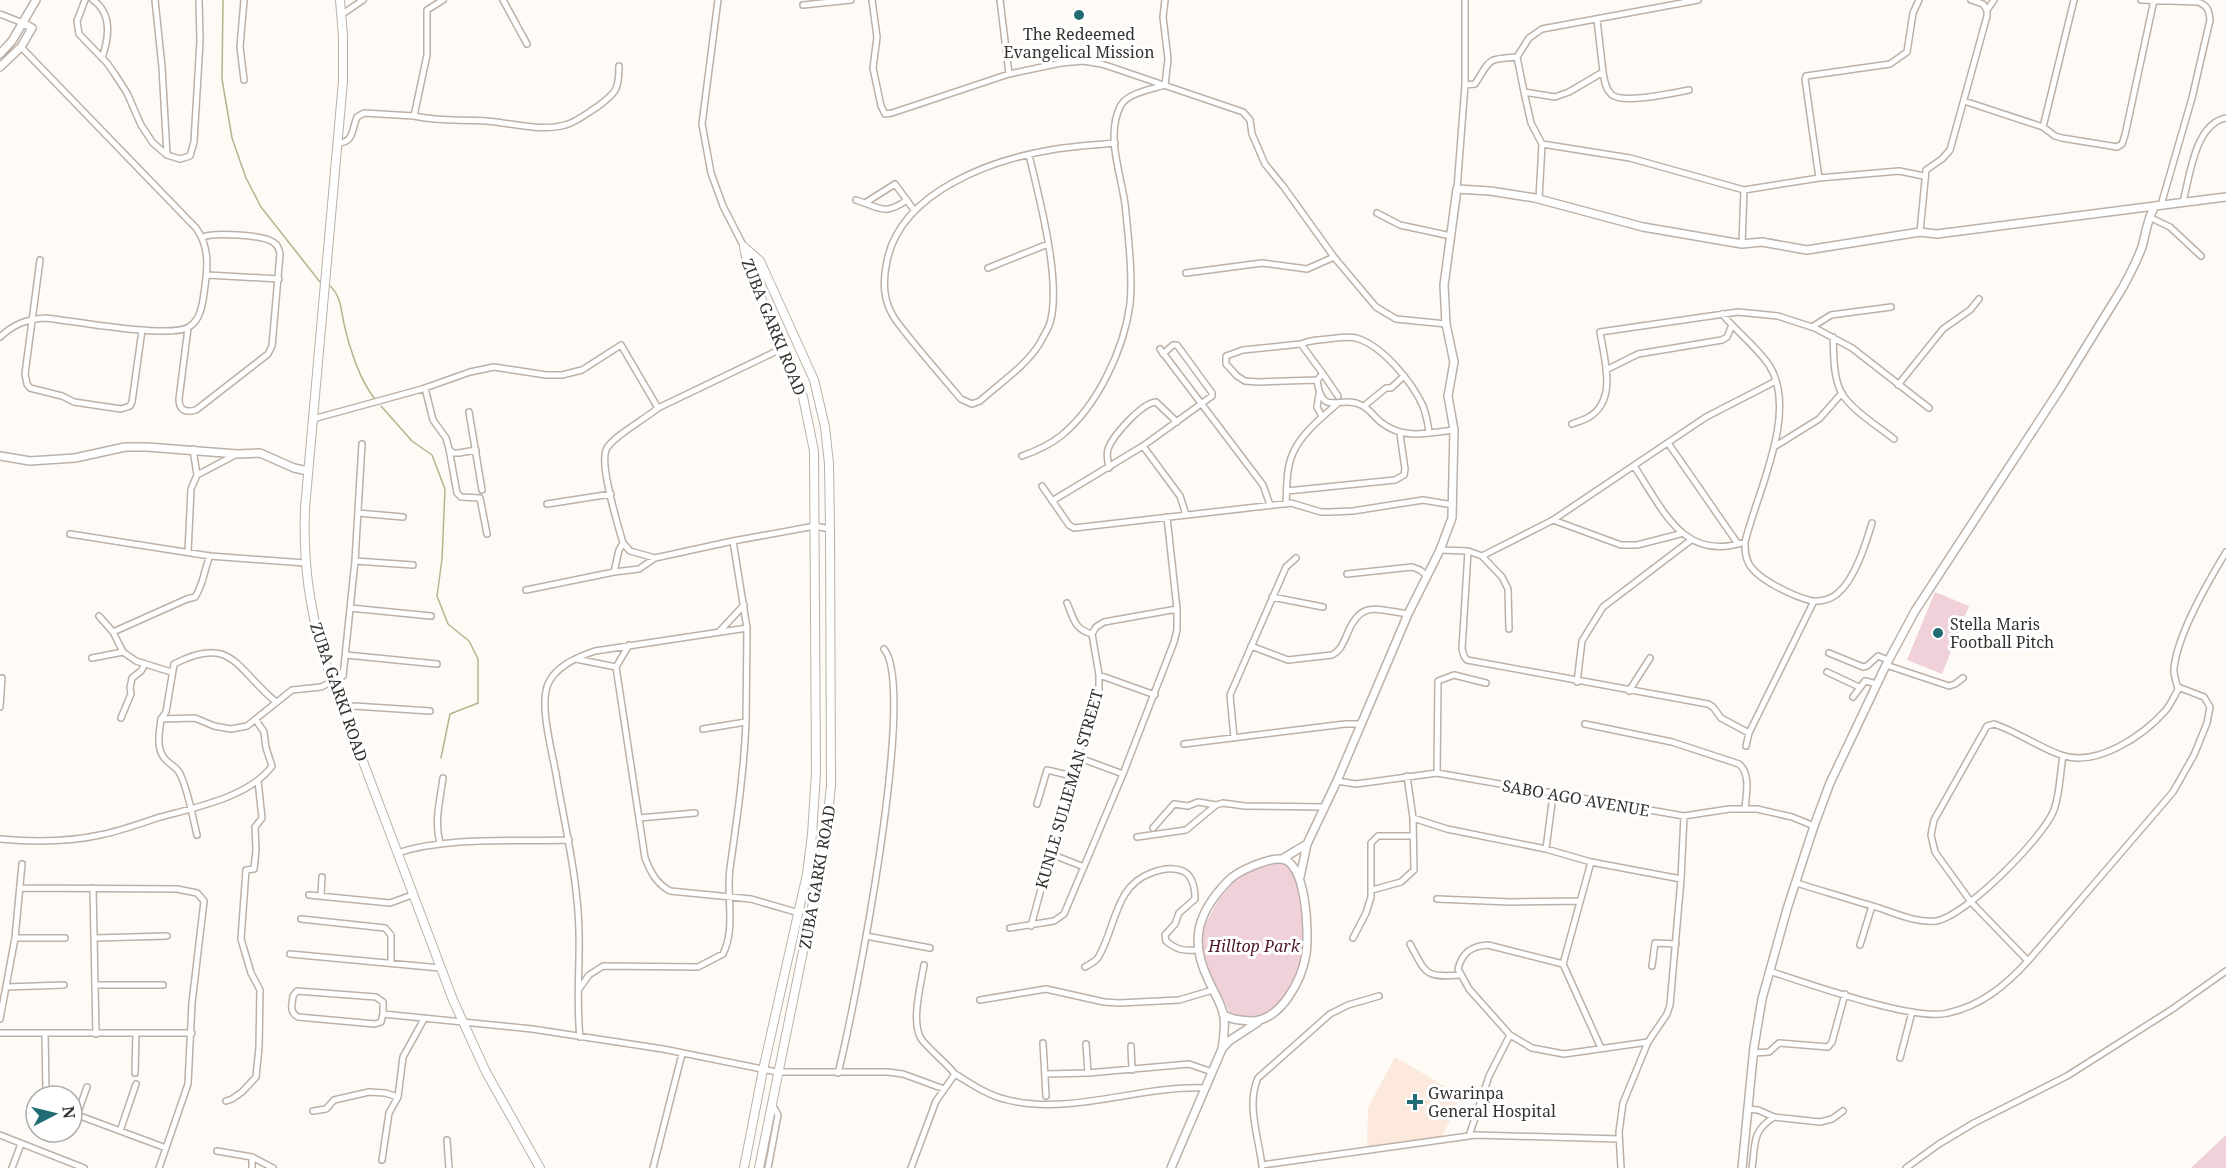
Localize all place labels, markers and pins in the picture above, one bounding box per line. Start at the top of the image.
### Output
marker: The Redeemed Evangelical Mission [1072,8,1086,22]
place label: The Redeemed Evangelical Mission [1003,23,1155,63]
place label: Stella Maris Football Pitch [1950,613,2054,653]
marker: Stella Maris Football Pitch [1931,626,1945,640]
place label: Gwarinpa General Hospital [1428,1082,1556,1122]
marker: Gwarinpa General Hospital [1406,1093,1424,1111]

